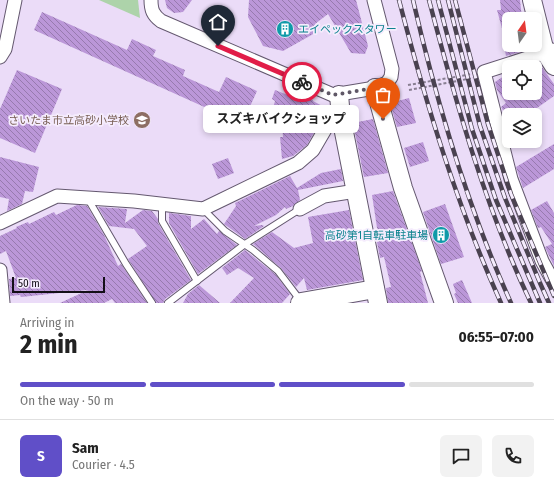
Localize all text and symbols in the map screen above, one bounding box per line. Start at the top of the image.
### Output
pin [201,5,235,46]
icon: home [207,11,229,33]
north arrow [502,12,542,52]
map controls [502,12,542,148]
building icon: エイペックスタワー [275,19,295,39]
place label: エイペックスタワー [298,23,397,36]
button: locate [502,60,542,100]
courier [282,62,322,102]
icon: bike [291,71,313,93]
pin [366,78,400,119]
icon: bag [372,84,394,106]
callout: スズキバイクショップ [203,105,359,133]
button: layers [502,108,542,148]
school or university icon: さいたま市立高砂小学校 [132,110,152,130]
text: スズキバイクショップ [216,111,346,126]
place label: さいたま市立高砂小学校 [8,114,129,127]
building icon: 高砂第1自転車駐車場 [431,225,451,245]
place label: 高砂第1自転車駐車場 [325,229,428,242]
scale bar [12,275,105,294]
text: 50 m [18,277,40,290]
text: Arriving in [20,315,74,330]
text: 06:55–07:00 [459,328,534,346]
text: 2 min [20,329,78,360]
text: On the way · 50 m [20,393,114,408]
button: chat [440,435,482,477]
button: phone [492,435,534,477]
text: Sam [72,439,99,457]
text: S [37,447,45,465]
text: Courier · 4.5 [72,457,135,472]

